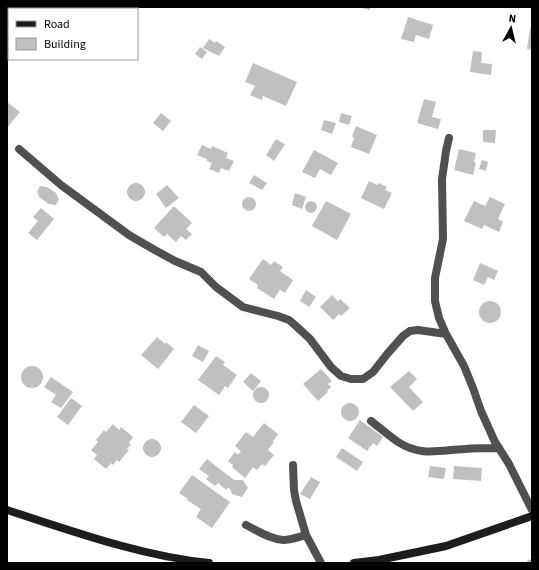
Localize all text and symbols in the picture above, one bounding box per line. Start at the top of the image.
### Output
legend [8,8,138,60]
north arrow [491,8,531,48]
text: N [508,11,517,27]
text: Road [44,16,70,33]
text: Building [44,36,86,53]

